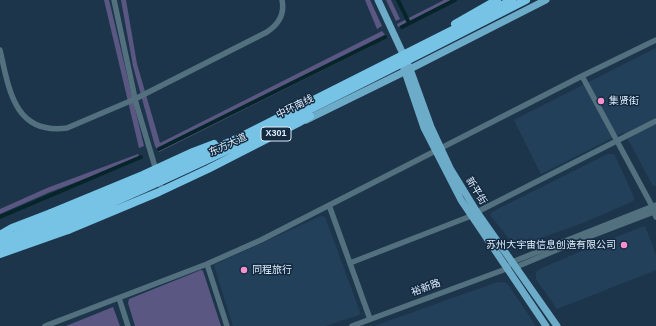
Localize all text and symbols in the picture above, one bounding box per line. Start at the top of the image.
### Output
street label: 中环南线 [274,93,316,121]
place label: 集贤街 [609,95,639,107]
marker: 集贤街 [596,96,606,106]
road number: X301 [261,127,291,141]
street label: 东方大道 [207,131,249,159]
street label: 新平街 [463,175,489,207]
place label: 苏州大宇宙信息创造有限公司 [486,239,616,251]
marker: 苏州大宇宙信息创造有限公司 [619,240,629,250]
place label: 同程旅行 [252,264,292,276]
marker: 同程旅行 [239,265,249,275]
street label: 裕新路 [410,277,442,299]

